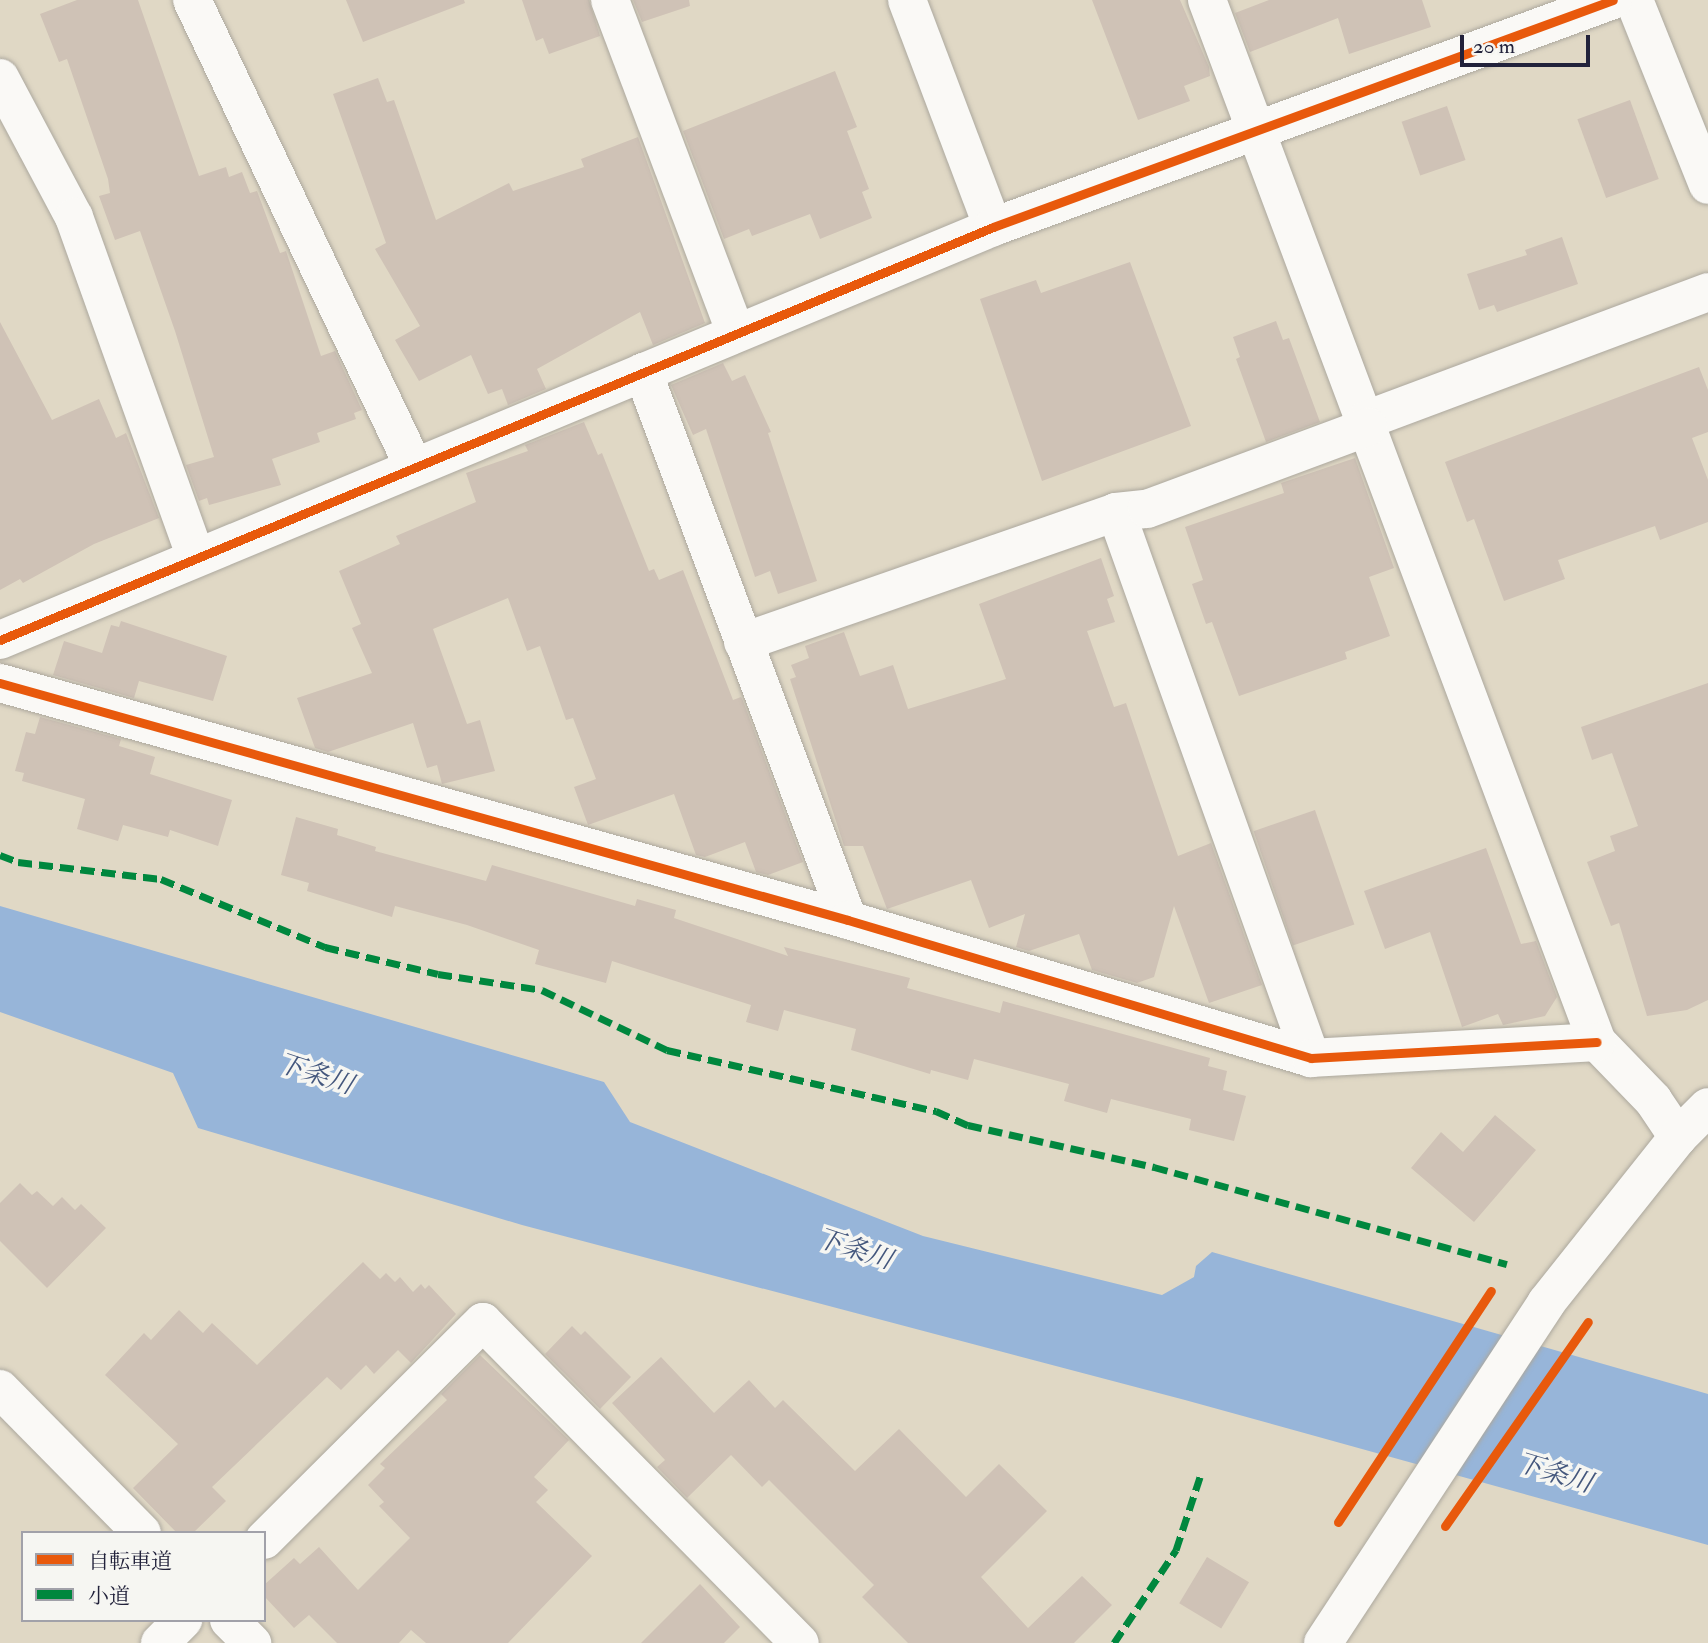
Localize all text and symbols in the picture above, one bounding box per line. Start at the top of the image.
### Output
scale bar [1463,21,1592,65]
text: 20 m [1473,33,1515,60]
water label: 下条川 [273,1048,357,1102]
water label: 下条川 [812,1223,896,1277]
water label: 下条川 [1512,1448,1596,1500]
legend [21,1531,266,1622]
text: 自転車道 [88,1548,172,1575]
text: 小道 [88,1583,130,1610]

